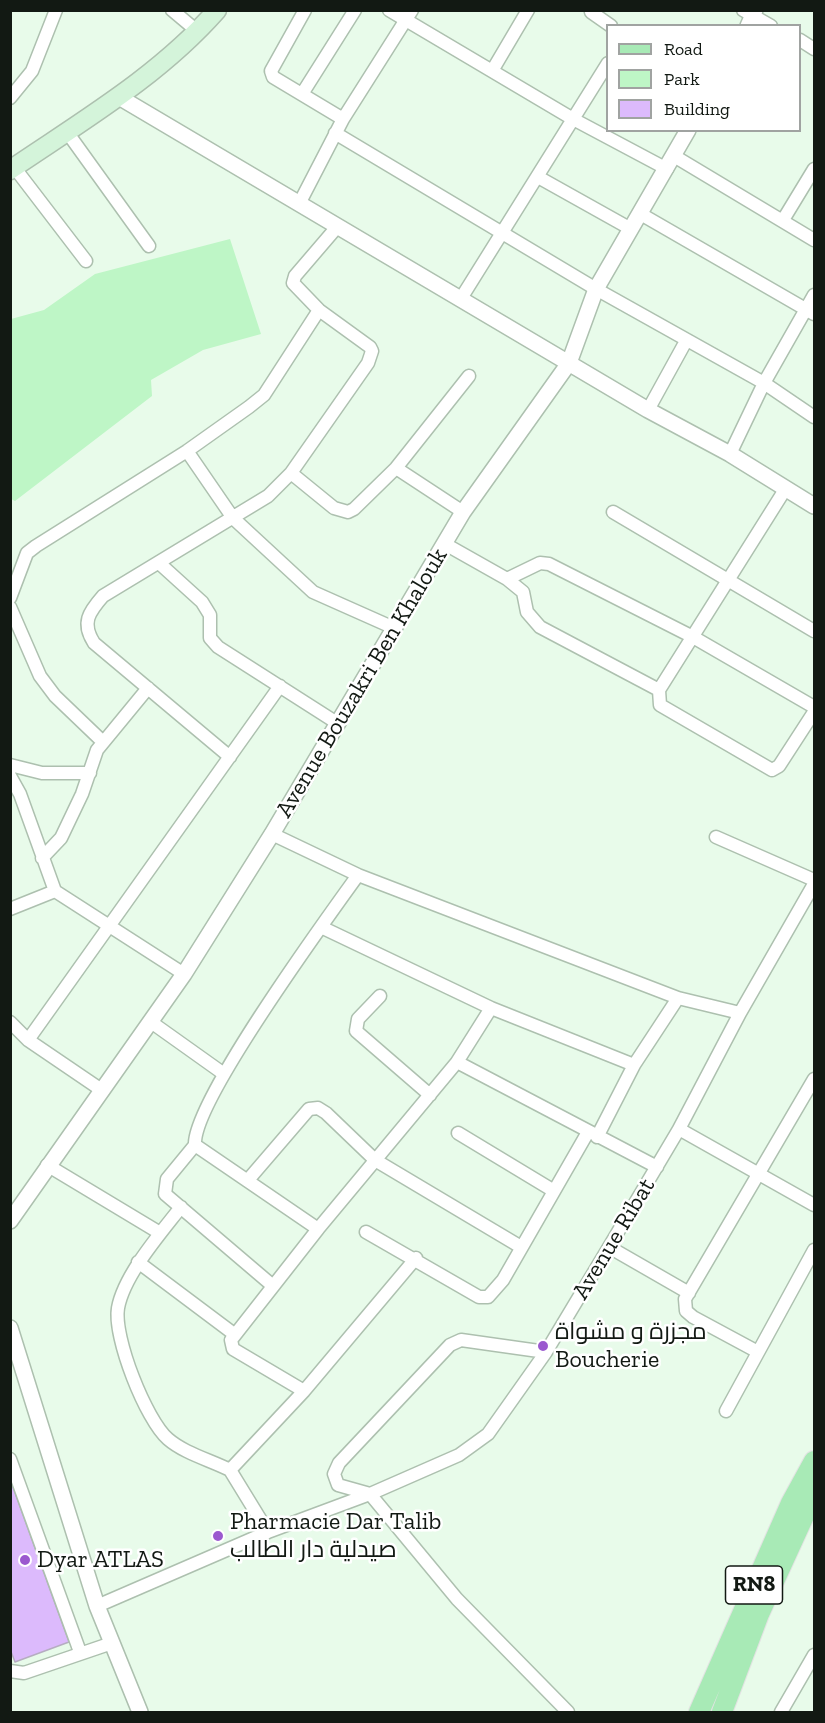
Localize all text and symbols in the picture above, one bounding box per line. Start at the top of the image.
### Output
legend [606,24,801,132]
text: Road [664,38,703,60]
text: Park [664,68,700,90]
text: Building [664,98,730,120]
street label: Avenue Bouzakri Ben Khalouk [270,543,454,823]
street label: Avenue Ribat [567,1173,661,1305]
place label: مجزرة و مشواة Boucherie [555,1318,707,1374]
marker: مجزرة و مشواة Boucherie [536,1339,550,1353]
place label: Pharmacie Dar Talib صيدلية دار الطالب [230,1508,441,1564]
marker: Pharmacie Dar Talib صيدلية دار الطالب [211,1529,225,1543]
place label: Dyar ATLAS [37,1546,164,1574]
marker: Dyar ATLAS [18,1553,32,1567]
road number: RN8 [726,1566,783,1604]

